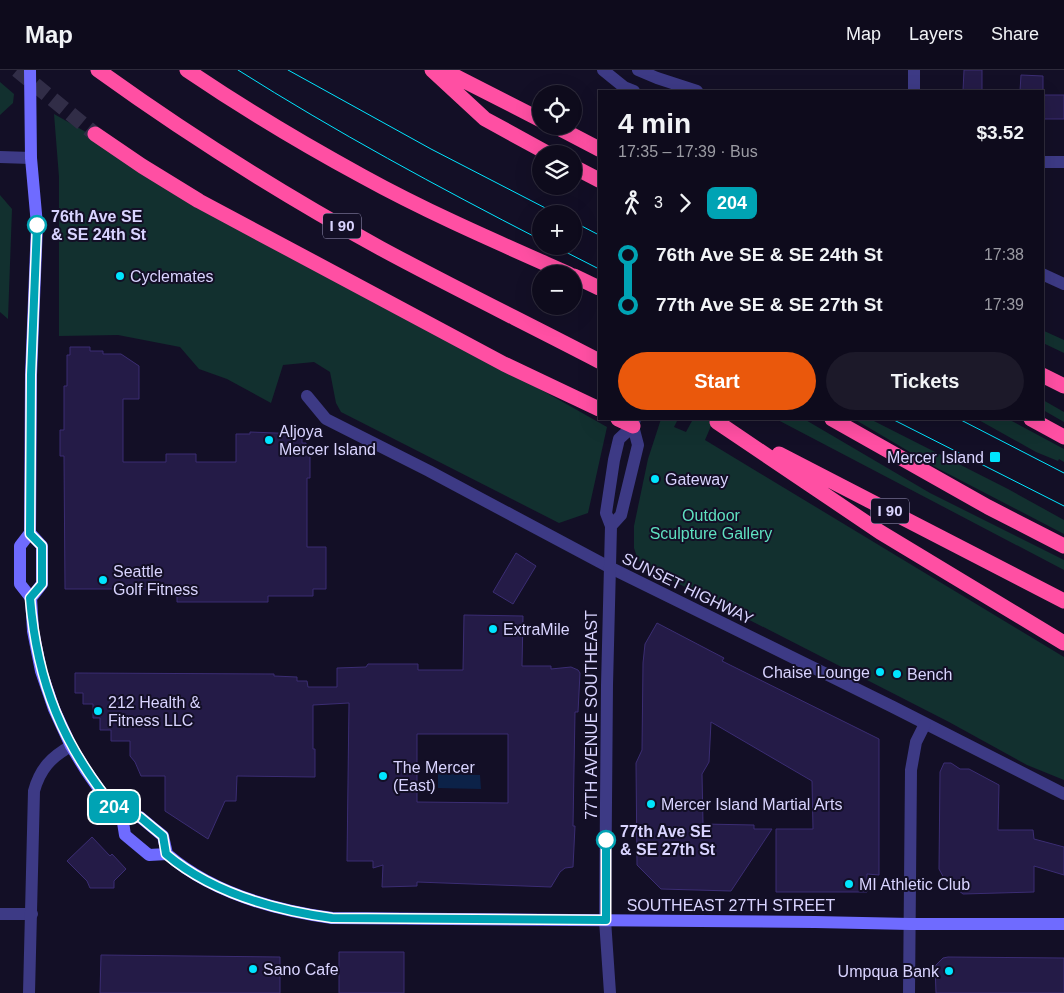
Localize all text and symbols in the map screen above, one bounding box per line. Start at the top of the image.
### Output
text: Map [25,21,73,48]
text: Map [846,24,881,44]
text: Layers [909,24,963,44]
text: Share [991,24,1039,44]
map controls [532,85,582,315]
button: locate [532,85,582,135]
text: 4 min [618,108,691,139]
text: $3.52 [976,122,1024,143]
text: 17:35 – 17:39 · Bus [618,143,758,160]
button: layers [532,145,582,195]
icon: walk [618,189,646,217]
icon: forward [671,189,699,217]
text: 204 [717,193,747,213]
text: 3 [654,194,663,211]
button: + [532,205,582,255]
place label: 76th Ave SE & SE 24th St [51,208,147,243]
road number: I 90 [323,214,361,238]
marker: 76th Ave SE & SE 24th St [27,215,47,235]
text: 76th Ave SE & SE 24th St [656,244,883,265]
text: 17:38 [984,246,1024,263]
button: − [532,265,582,315]
place label: Cyclemates [130,268,214,285]
marker: Cyclemates [114,270,126,282]
text: 77th Ave SE & SE 27th St [656,294,883,315]
text: 17:39 [984,296,1024,313]
button: Start [618,352,816,410]
button: Tickets [826,352,1024,410]
place label: Aljoya Mercer Island [279,423,376,458]
marker: Aljoya Mercer Island [263,434,275,446]
place label: Mercer Island [887,449,984,466]
marker: Mercer Island [988,450,1002,464]
place label: Gateway [665,471,728,488]
marker: Gateway [649,473,661,485]
road number: I 90 [871,498,909,524]
park label: Outdoor Sculpture Gallery [650,507,772,542]
street label: SUNSET HIGHWAY [619,549,756,628]
place label: Seattle Golf Fitness [113,563,198,598]
marker: Seattle Golf Fitness [97,574,109,586]
street label: 77TH AVENUE SOUTHEAST [583,610,600,820]
place label: ExtraMile [503,621,570,638]
marker: ExtraMile [487,623,499,635]
place label: Chaise Lounge [762,664,870,681]
marker: Chaise Lounge [874,666,886,678]
place label: Bench [907,666,952,683]
marker: Bench [891,668,903,680]
place label: 212 Health & Fitness LLC [108,694,201,729]
marker: 212 Health & Fitness LLC [92,705,104,717]
place label: The Mercer (East) [393,759,475,794]
marker: The Mercer (East) [377,770,389,782]
line badge: 204 [85,791,143,823]
place label: Mercer Island Martial Arts [661,796,842,813]
text: 204 [99,797,129,817]
marker: Mercer Island Martial Arts [645,798,657,810]
place label: 77th Ave SE & SE 27th St [620,823,716,858]
marker: 77th Ave SE & SE 27th St [596,830,616,850]
place label: MI Athletic Club [859,876,970,893]
marker: MI Athletic Club [843,878,855,890]
street label: SOUTHEAST 27TH STREET [627,897,836,914]
place label: Sano Cafe [263,961,339,978]
marker: Sano Cafe [247,963,259,975]
place label: Umpqua Bank [838,963,940,980]
marker: Umpqua Bank [943,965,955,977]

